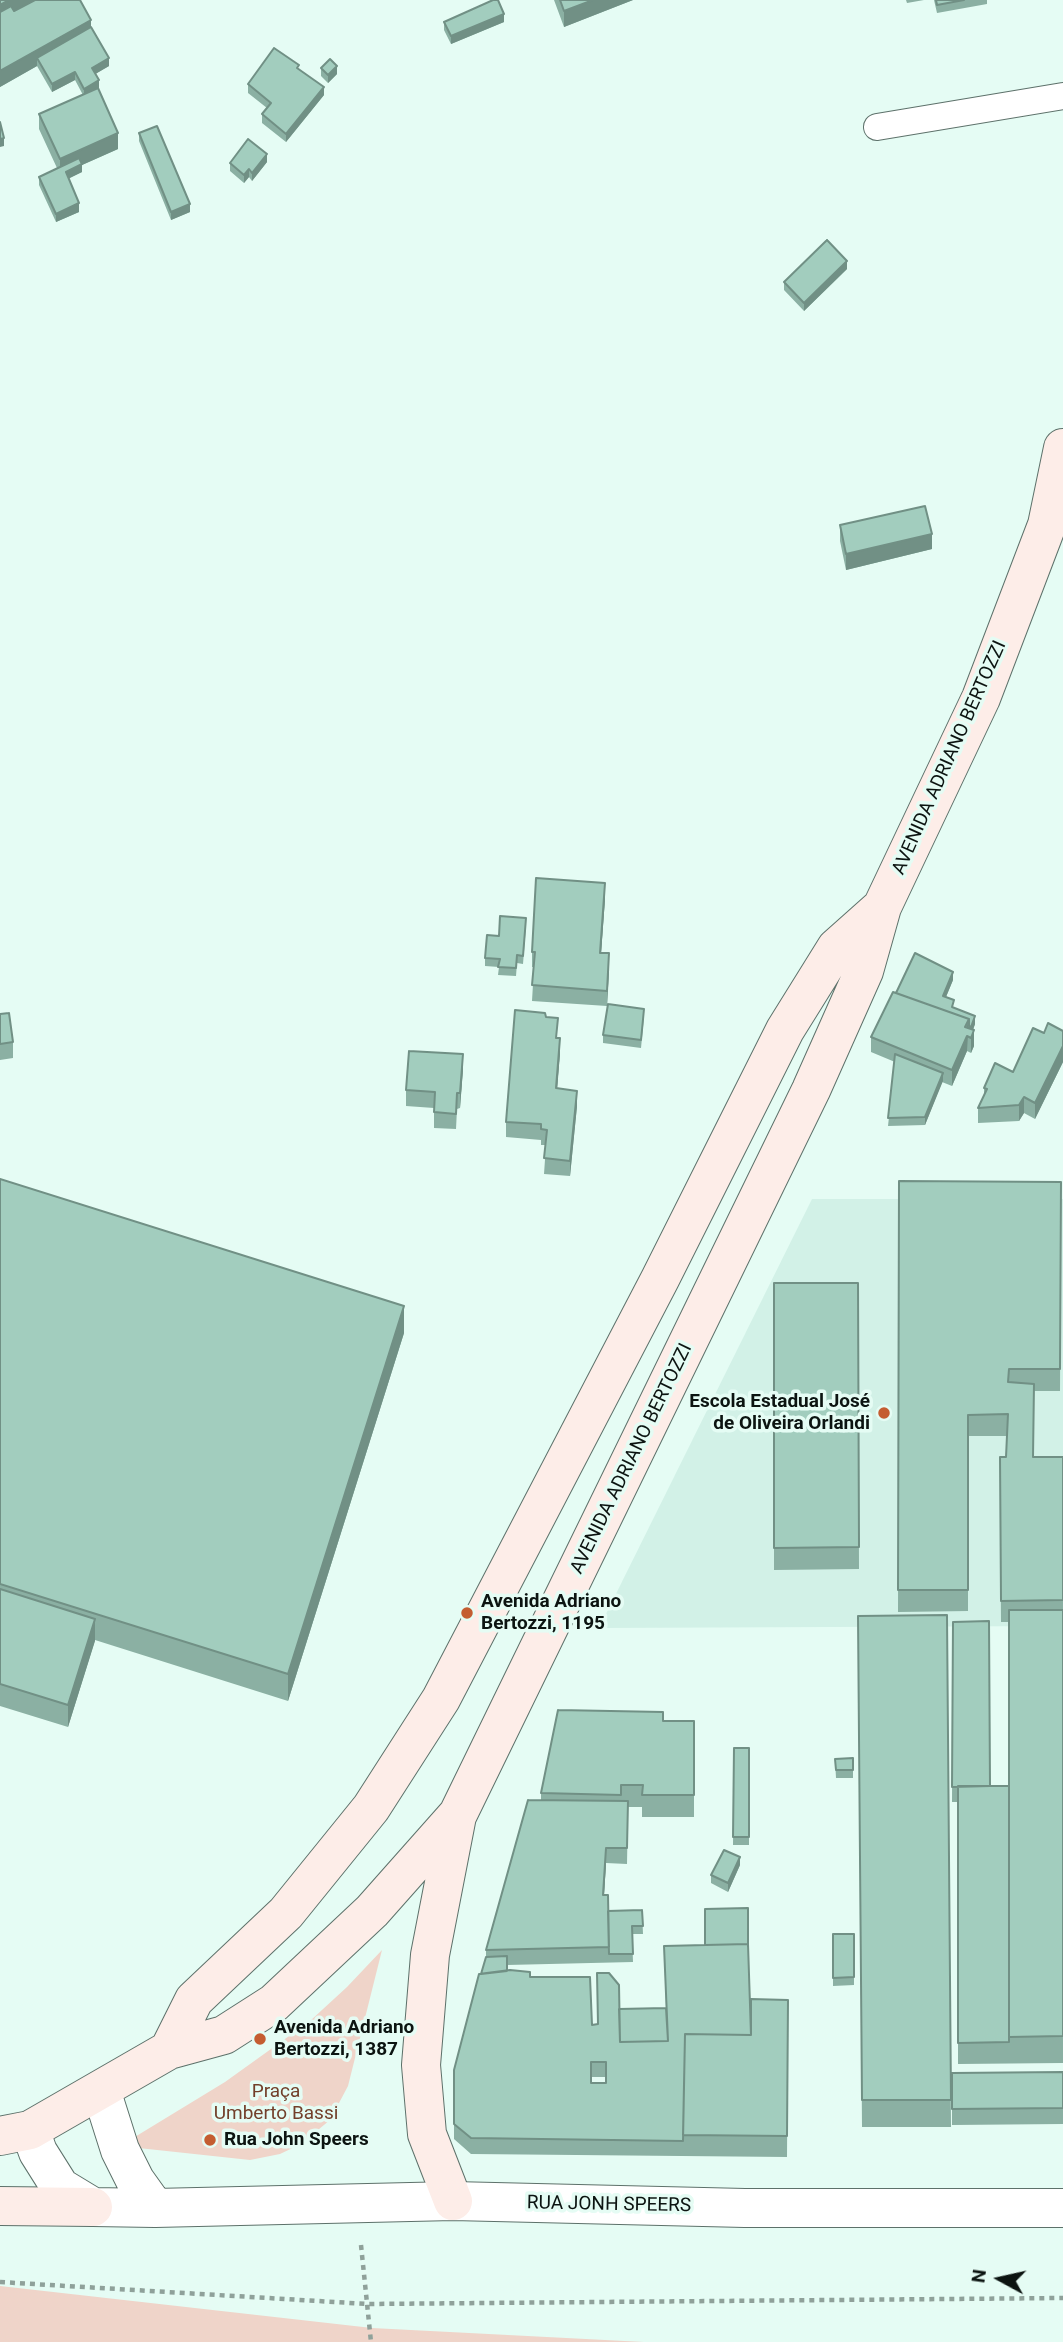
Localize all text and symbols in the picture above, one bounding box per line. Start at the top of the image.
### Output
street label: AVENIDA ADRIANO BERTOZZI [888,637,1012,879]
street label: AVENIDA ADRIANO BERTOZZI [566,1340,698,1578]
place label: Escola Estadual José de Oliveira Orlandi [689,1391,870,1435]
marker: Escola Estadual José de Oliveira Orlandi [876,1405,892,1421]
place label: Avenida Adriano Bertozzi, 1195 [481,1591,621,1635]
marker: Avenida Adriano Bertozzi, 1195 [459,1605,475,1621]
place label: Avenida Adriano Bertozzi, 1387 [274,2017,414,2061]
marker: Avenida Adriano Bertozzi, 1387 [252,2031,268,2047]
park label: Praça Umberto Bassi [214,2081,338,2125]
place label: Rua John Speers [224,2129,369,2151]
marker: Rua John Speers [202,2132,218,2148]
street label: RUA JONH SPEERS [527,2192,691,2218]
north arrow [965,2244,1035,2314]
text: N [966,2268,991,2284]

